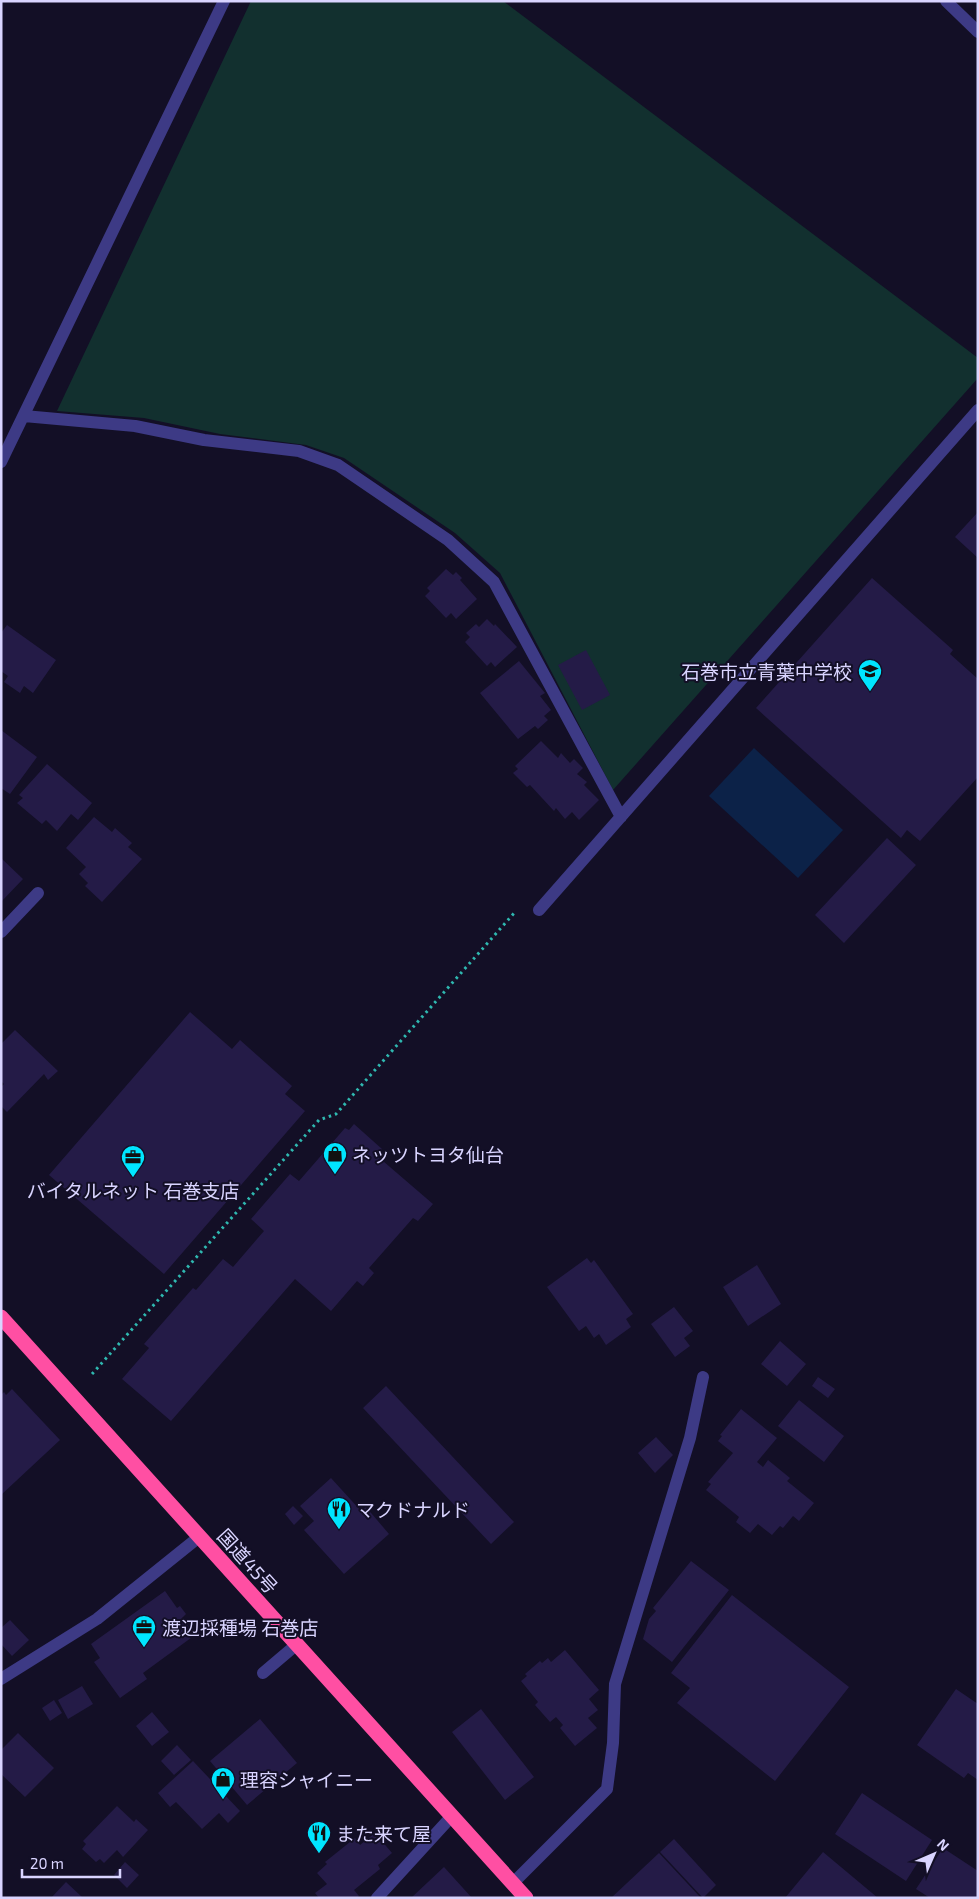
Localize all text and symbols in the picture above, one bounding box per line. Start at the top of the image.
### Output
school or university icon: 石巻市立青葉中学校 [857,658,883,692]
place label: 石巻市立青葉中学校 [681,660,852,683]
shop icon: ネッツトヨタ仙台 [322,1141,348,1175]
place label: ネッツトヨタ仙台 [352,1143,504,1166]
office icon: バイタルネット 石巻支店 [120,1144,146,1178]
place label: バイタルネット 石巻支店 [27,1179,239,1202]
restaurant icon: マクドナルド [326,1496,352,1530]
place label: マクドナルド [356,1498,470,1521]
street label: 国道45号 [213,1524,283,1598]
office icon: 渡辺採種場 石巻店 [131,1614,157,1648]
place label: 渡辺採種場 石巻店 [162,1616,318,1639]
shop icon: 理容シャイニー [210,1766,236,1800]
place label: 理容シャイニー [240,1768,373,1791]
restaurant icon: また来て屋 [306,1820,332,1854]
place label: また来て屋 [336,1822,431,1845]
north arrow [909,1829,959,1879]
text: N [934,1835,953,1854]
scale bar [22,1846,120,1878]
text: 20 m [30,1854,64,1872]

